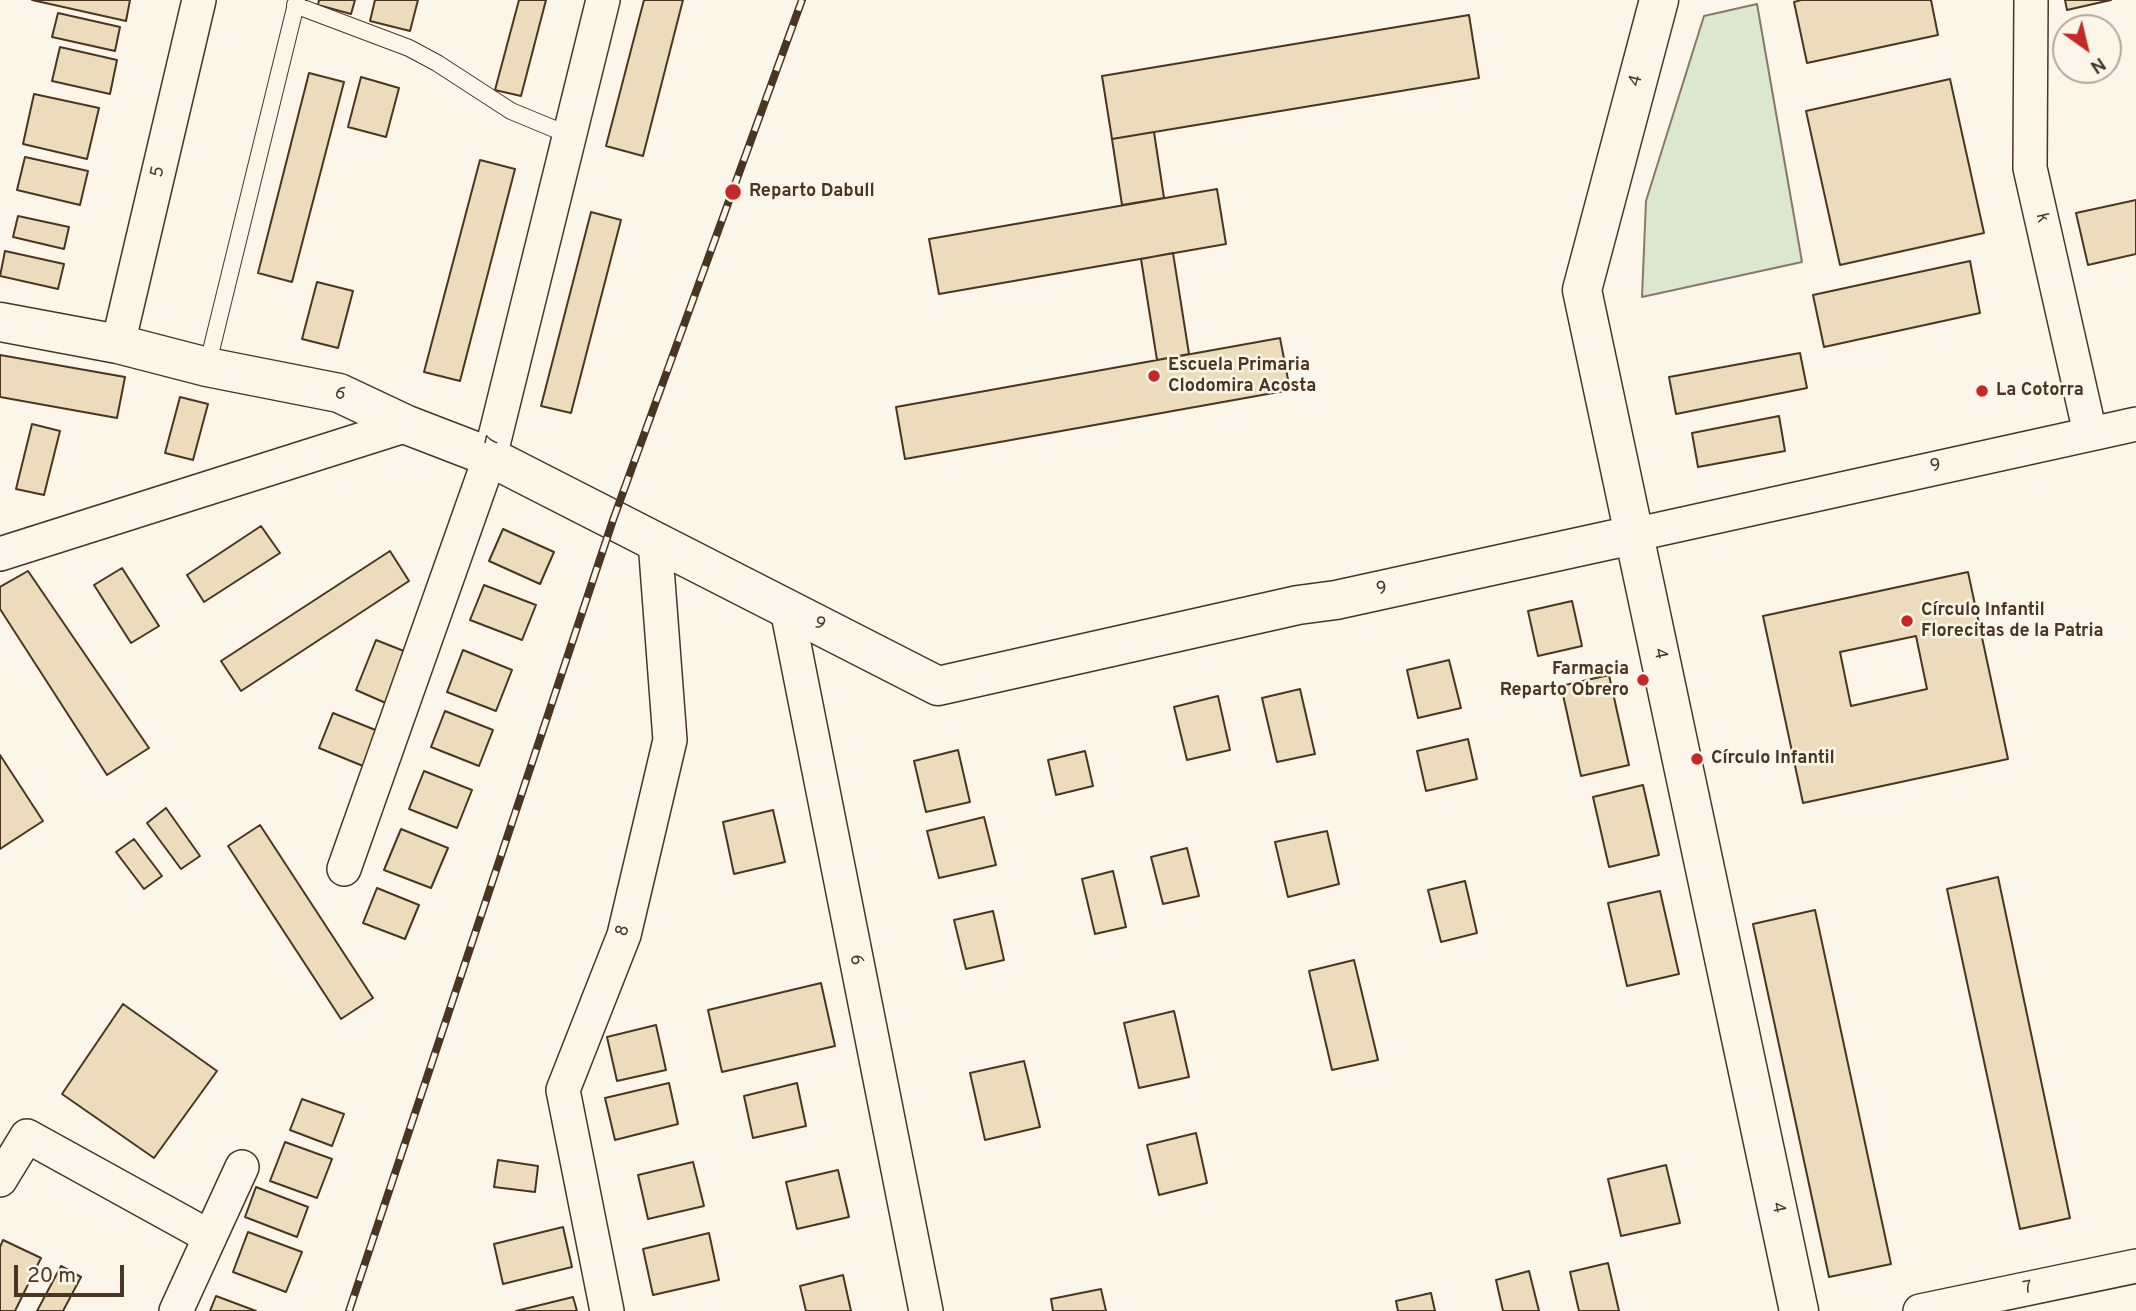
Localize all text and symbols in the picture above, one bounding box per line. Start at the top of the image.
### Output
north arrow [2052,14,2122,84]
text: N [2085,51,2110,79]
street label: 4 [1625,73,1649,89]
street label: 5 [147,164,171,180]
place label: Reparto Dabull [749,181,875,203]
marker: Reparto Dabull [723,182,743,202]
street label: k [2029,211,2053,225]
place label: Escuela Primaria Clodomira Acosta [1168,355,1316,398]
marker: Escuela Primaria Clodomira Acosta [1146,368,1162,384]
place label: La Cotorra [1996,380,2084,402]
street label: 6 [331,383,349,407]
marker: La Cotorra [1974,383,1990,399]
street label: 7 [482,434,506,448]
street label: 9 [1928,455,1944,479]
street label: 9 [1374,578,1390,602]
place label: Círculo Infantil Florecitas de la Patria [1921,600,2104,642]
street label: 9 [809,613,829,637]
marker: Círculo Infantil Florecitas de la Patria [1899,613,1915,629]
street label: 4 [1647,646,1671,662]
place label: Farmacia Reparto Obrero [1500,659,1629,702]
marker: Farmacia Reparto Obrero [1635,672,1651,688]
place label: Círculo Infantil [1711,748,1835,770]
marker: Círculo Infantil [1689,751,1705,767]
street label: 8 [612,923,636,939]
street label: 6 [843,953,867,967]
street label: 4 [1765,1200,1789,1216]
scale bar [18,1252,128,1296]
text: 20 m [27,1263,76,1290]
street label: 7 [2021,1277,2035,1301]

